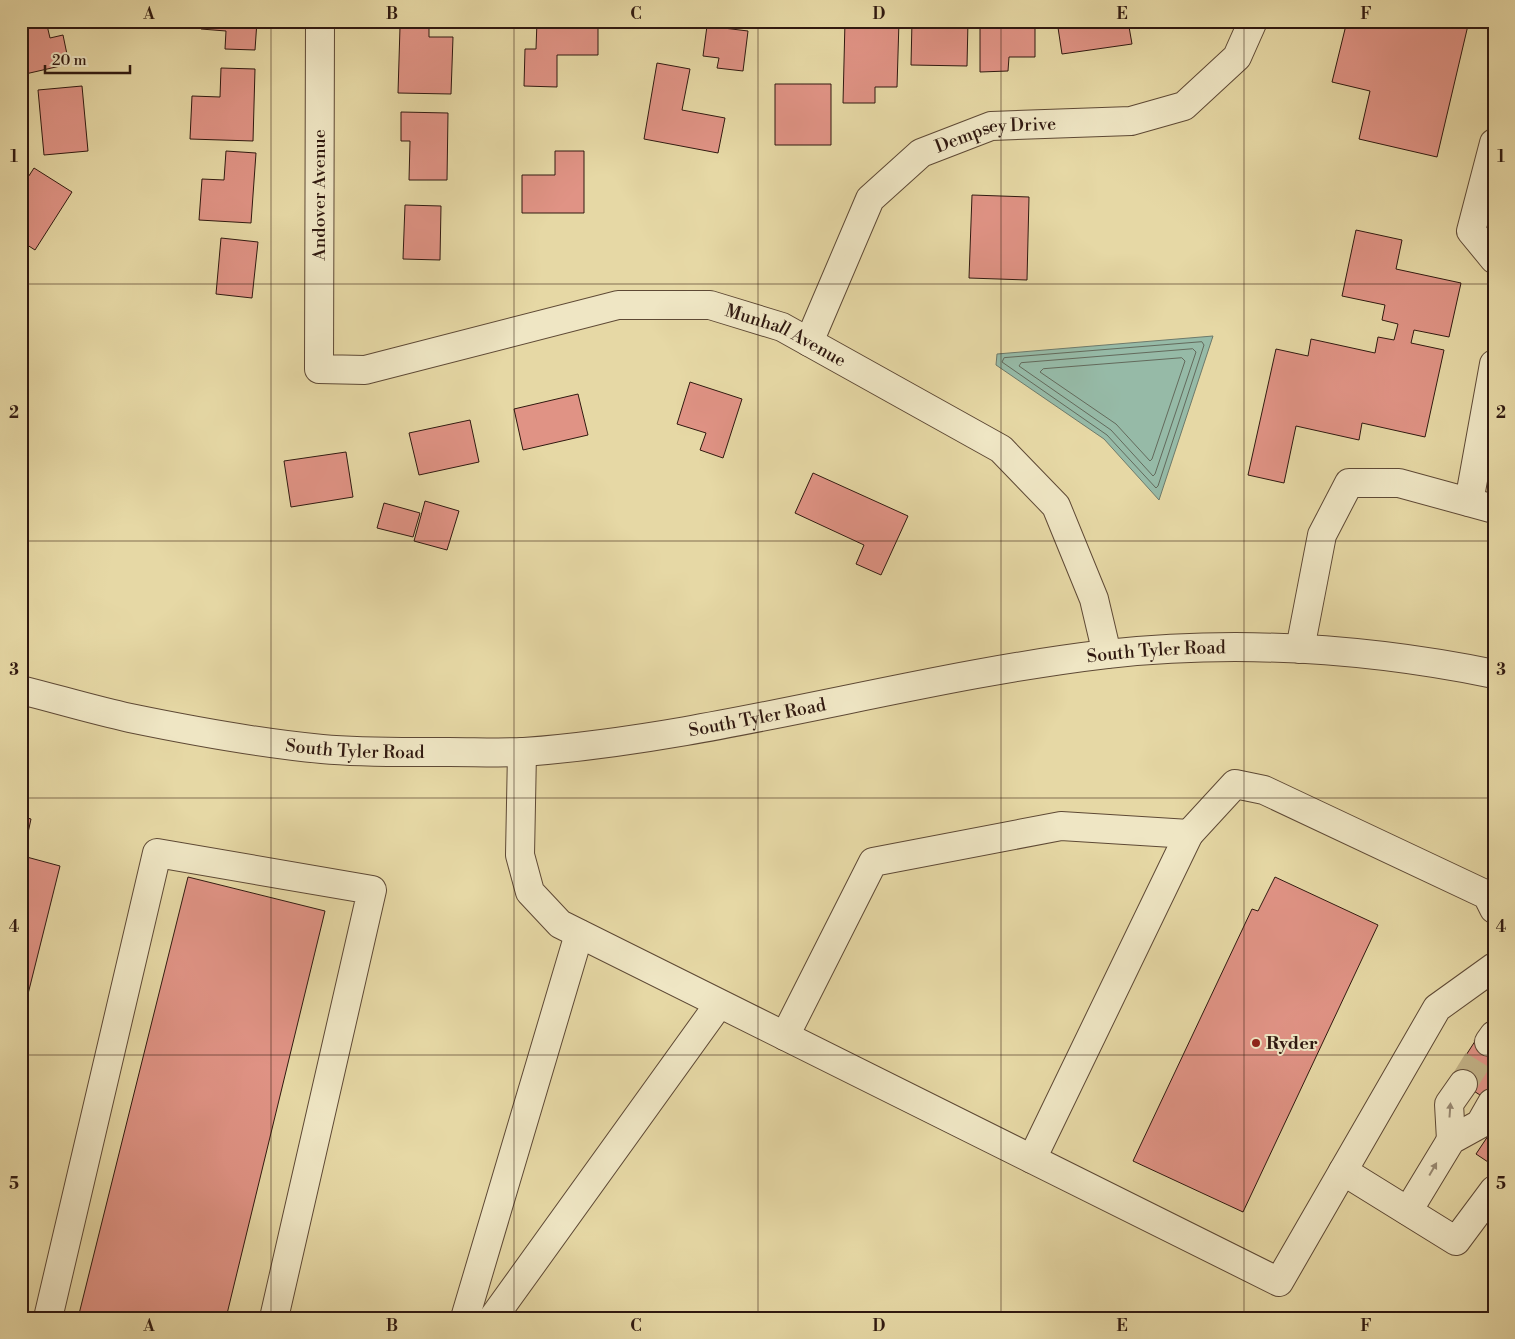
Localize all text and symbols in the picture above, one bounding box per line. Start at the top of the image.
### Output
text: A [142,4,155,24]
text: B [386,4,398,24]
text: C [630,4,642,24]
text: D [873,4,886,24]
text: E [1116,4,1128,24]
text: F [1360,4,1372,24]
scale bar [45,42,130,74]
text: 20 m [52,51,87,70]
street label: Dempsey Drive [931,112,1056,158]
street label: Andover Avenue [308,129,331,262]
text: 1 [10,147,18,167]
text: 1 [1497,147,1505,167]
street label: Munhall Avenue [722,299,850,372]
text: 2 [9,403,19,423]
text: 2 [1496,403,1506,423]
street label: South Tyler Road [1085,636,1227,668]
text: 3 [9,660,19,680]
text: 3 [1496,660,1506,680]
street label: South Tyler Road [687,693,829,742]
street label: South Tyler Road [284,734,425,764]
text: 4 [9,917,20,937]
text: 4 [1496,917,1507,937]
place label: Ryder [1266,1032,1318,1055]
marker: Ryder [1250,1037,1262,1049]
one-way arrow [1447,1102,1455,1118]
one-way arrow [1429,1163,1438,1176]
text: 5 [9,1174,19,1194]
text: 5 [1496,1174,1506,1194]
text: A [142,1316,155,1336]
text: B [386,1316,398,1336]
text: C [630,1316,642,1336]
text: D [873,1316,886,1336]
text: E [1116,1316,1128,1336]
text: F [1360,1316,1372,1336]

